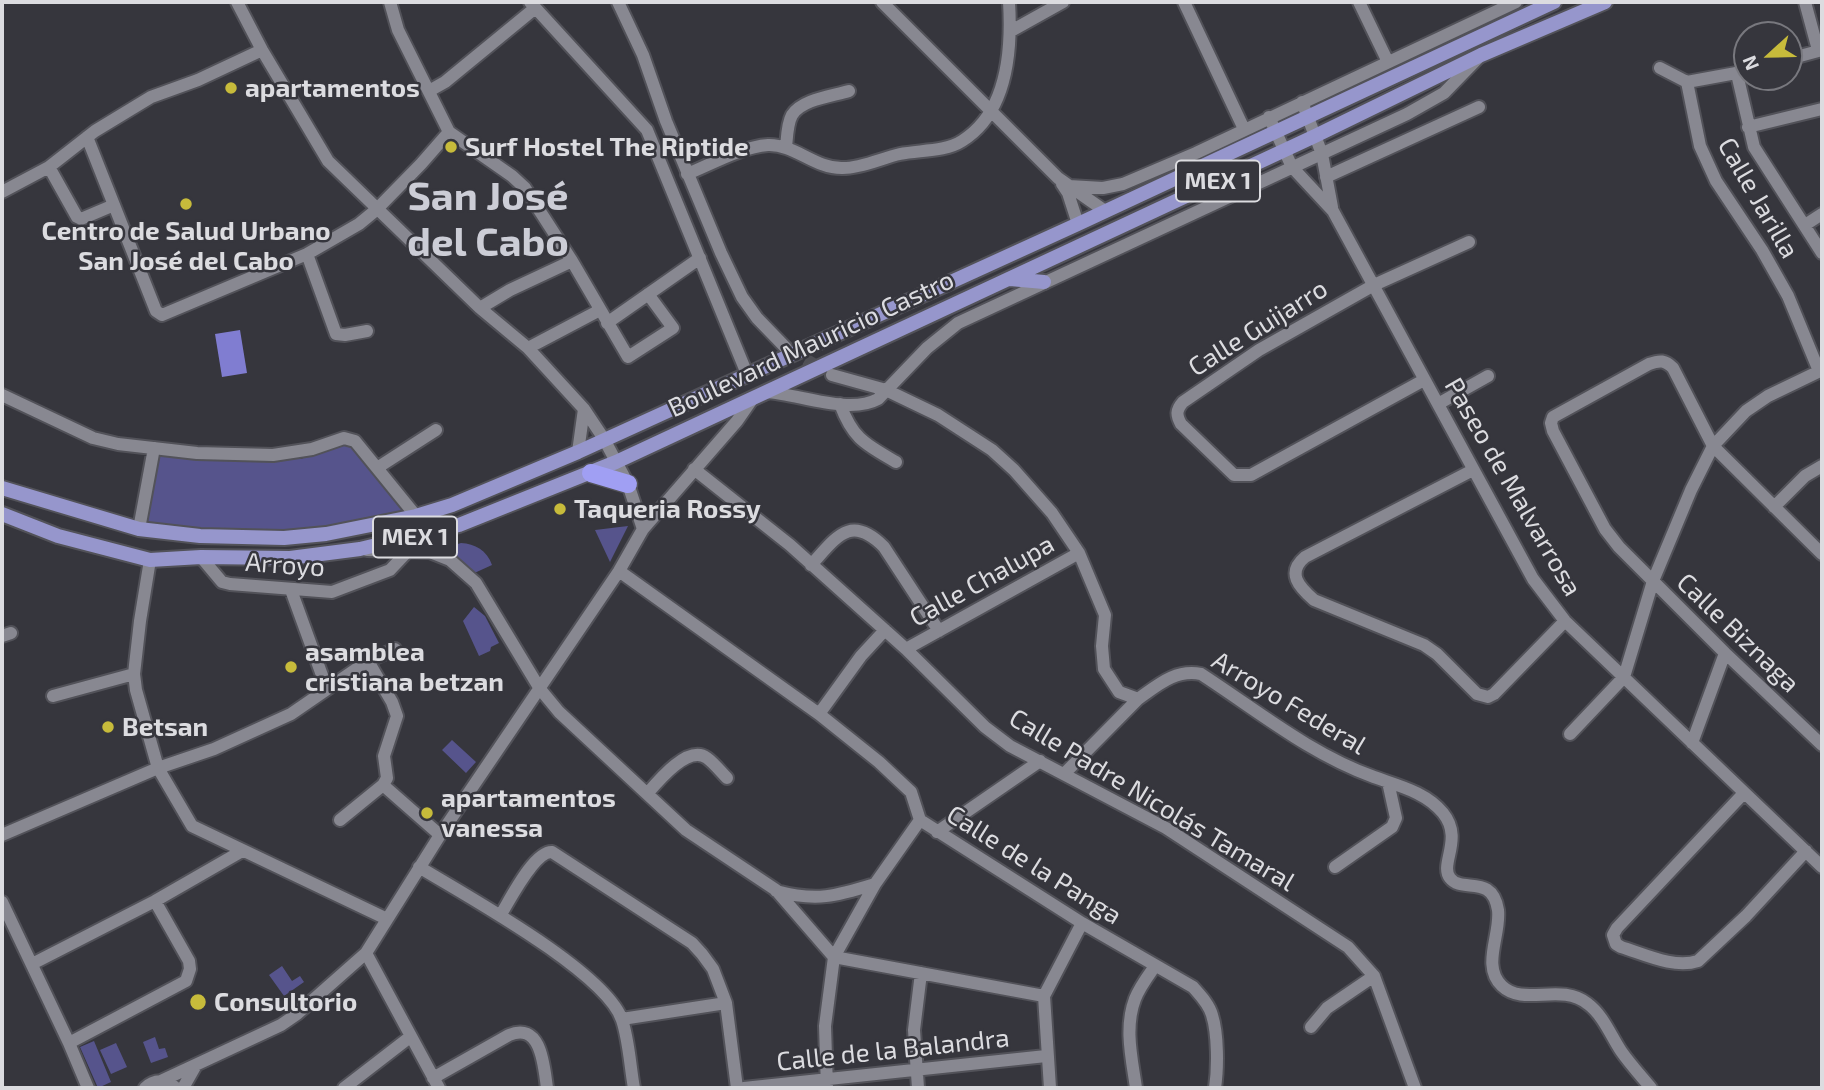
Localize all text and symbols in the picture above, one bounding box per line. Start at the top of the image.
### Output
north arrow [1733,21,1803,91]
text: N [1737,53,1763,74]
place label: apartamentos [245,72,420,104]
marker: apartamentos [223,80,239,96]
place label: Surf Hostel The Riptide [465,131,749,163]
street label: Calle Jarilla [1711,132,1805,264]
marker: Surf Hostel The Riptide [443,139,459,155]
road number: MEX 1 [1176,160,1260,202]
district label: San José del Cabo [407,173,569,267]
marker: Centro de Salud Urbano San José del Cabo [178,196,194,212]
place label: Centro de Salud Urbano San José del Cabo [41,215,331,276]
street label: Boulevard Mauricio Castro [663,264,959,424]
street label: Calle Guijarro [1183,273,1333,383]
street label: Paseo de Malvarrosa [1438,372,1588,602]
place label: Taqueria Rossy [574,493,761,525]
marker: Taqueria Rossy [552,501,568,517]
road number: MEX 1 [373,516,457,558]
street label: Calle Chalupa [904,528,1060,634]
street label: Arroyo [244,547,326,583]
street label: Calle Biznaga [1670,567,1806,699]
place label: asamblea cristiana betzan [305,636,504,698]
street label: Arroyo Federal [1206,645,1372,761]
marker: asamblea cristiana betzan [283,659,299,675]
street label: Calle Padre Nicolás Tamaral [1003,702,1301,898]
place label: Betsan [122,711,208,743]
marker: Betsan [100,719,116,735]
place label: apartamentos vanessa [441,782,616,844]
street label: Calle de la Panga [941,799,1127,931]
marker: apartamentos vanessa [419,805,435,821]
place label: Consultorio [214,986,357,1018]
marker: Consultorio [188,992,208,1012]
street label: Calle de la Balandra [775,1022,1011,1078]

